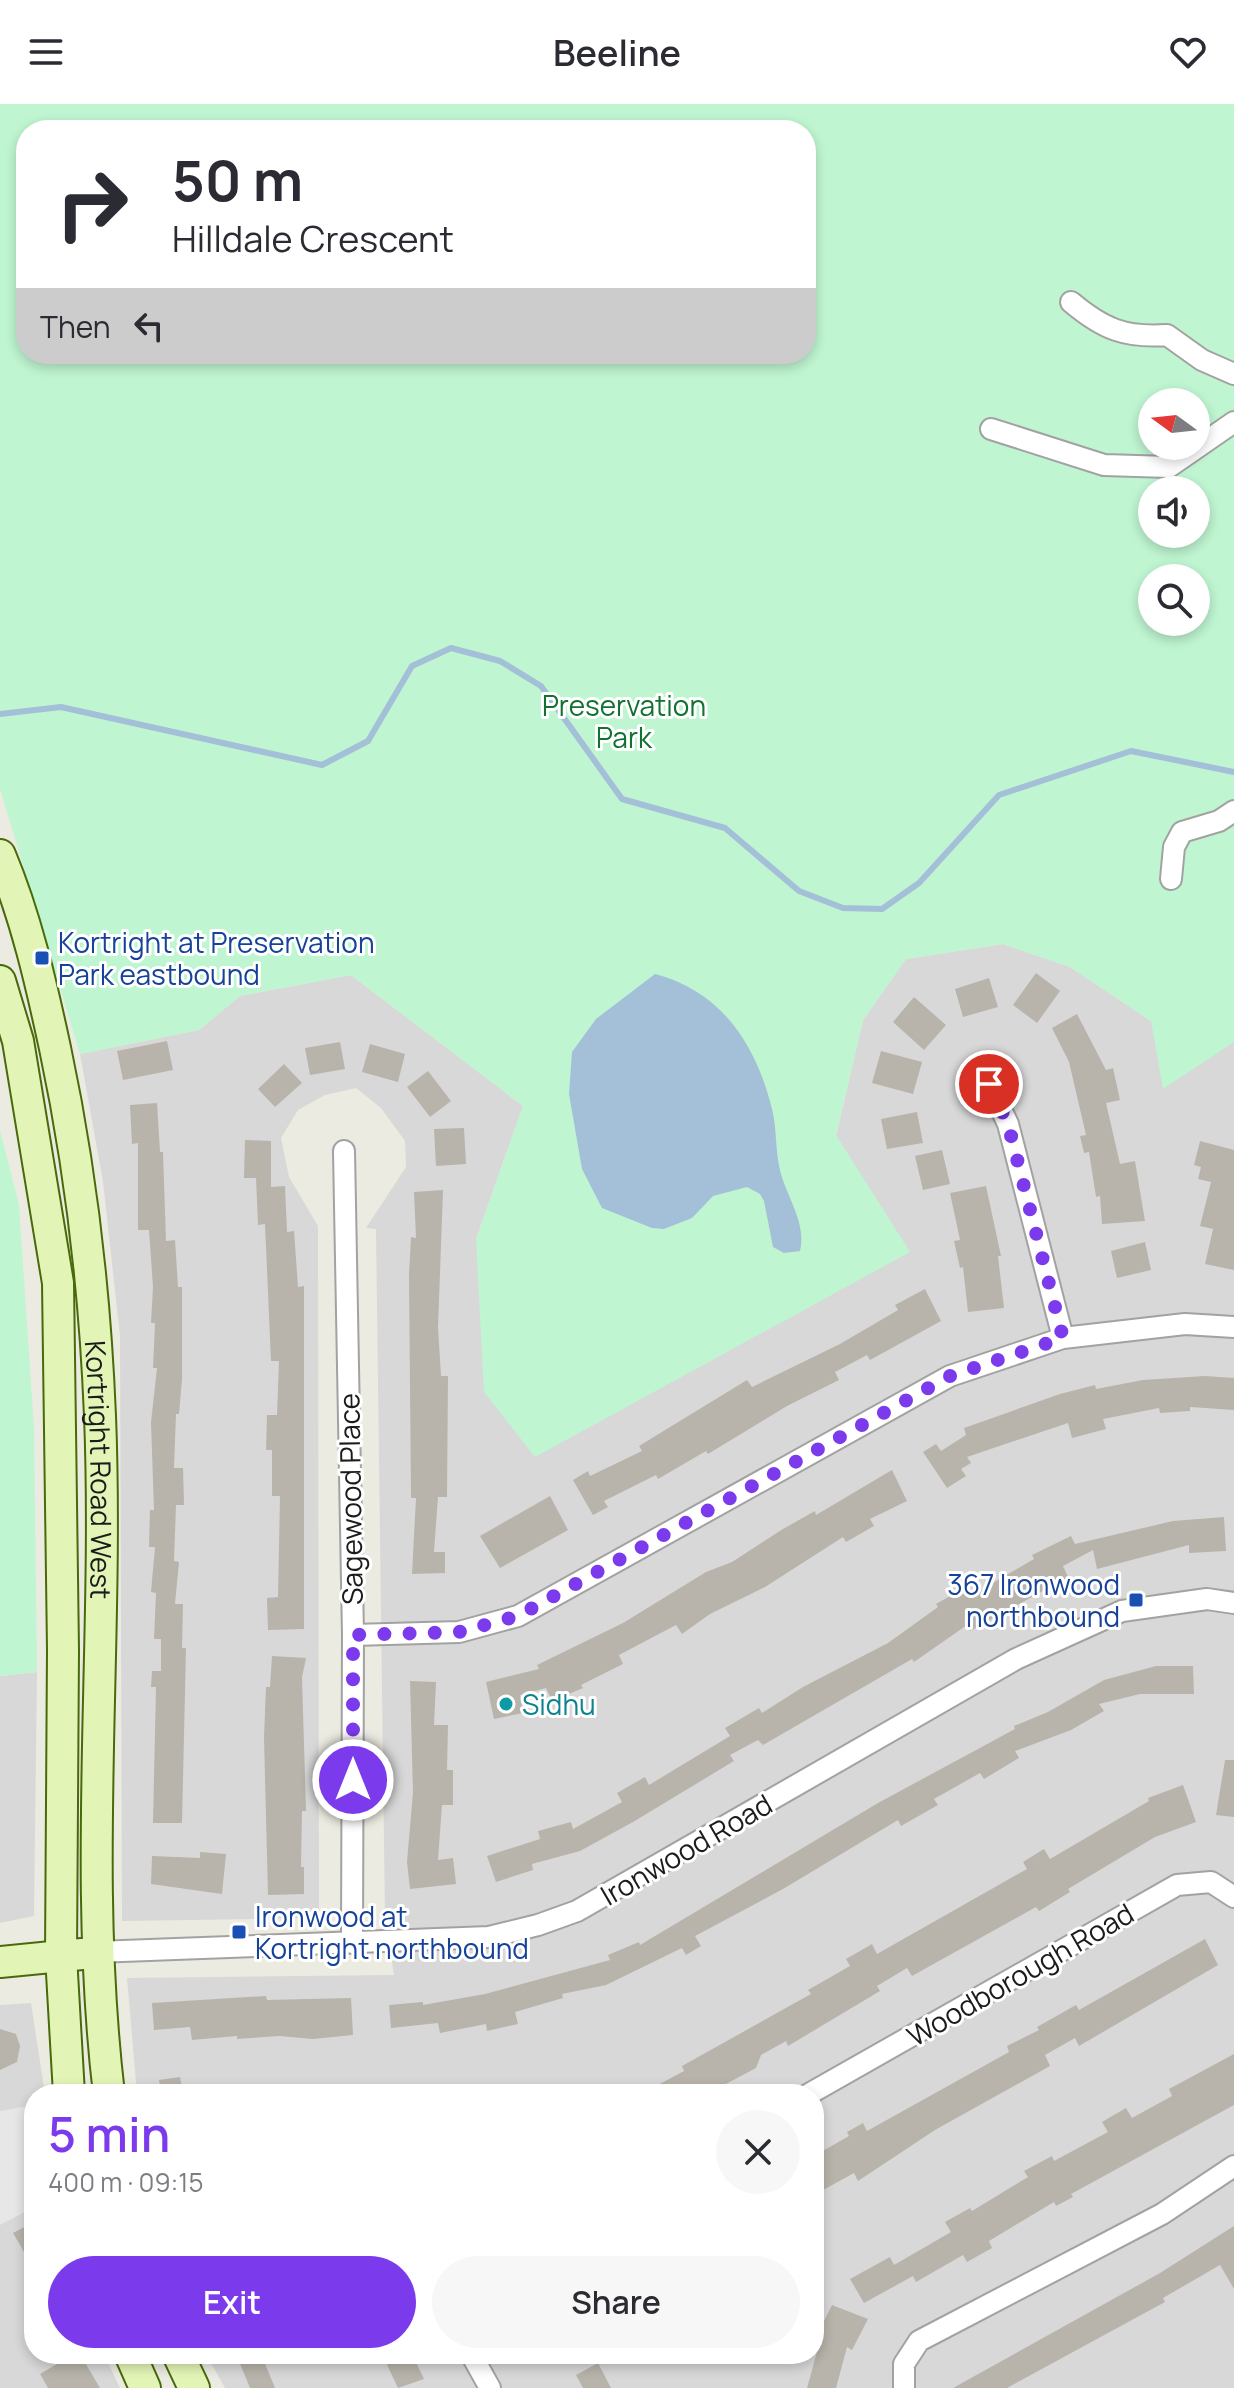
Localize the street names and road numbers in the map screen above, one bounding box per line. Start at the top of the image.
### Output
street label: Kortright Road West [77,1339,121,1600]
street label: Sagewood Place [329,1393,371,1605]
street label: Ironwood Road [593,1785,779,1913]
street label: Woodborough Road [900,1894,1140,2054]

